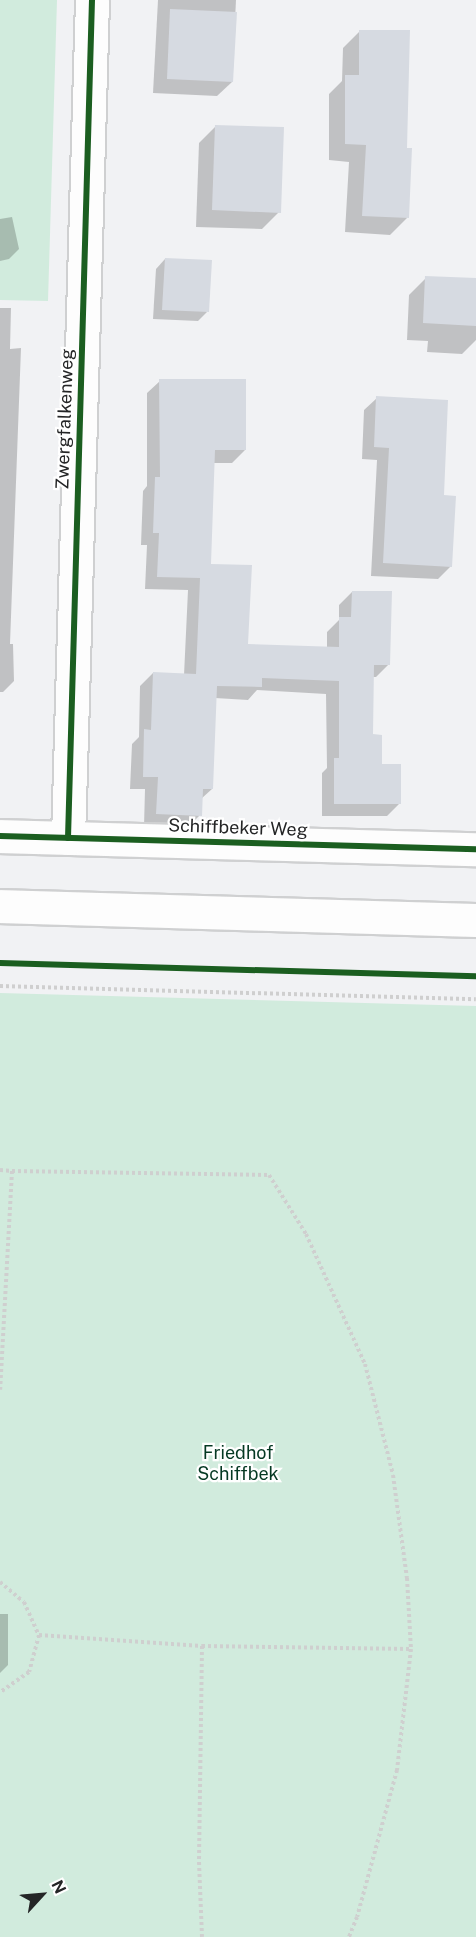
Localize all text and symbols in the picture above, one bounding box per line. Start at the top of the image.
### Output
street label: Zwergfalkenweg [52,348,78,490]
street label: Schiffbeker Weg [168,815,308,841]
park label: Friedhof Schiffbek [197,1443,279,1486]
north arrow [12,1865,72,1925]
text: N [47,1877,70,1897]

